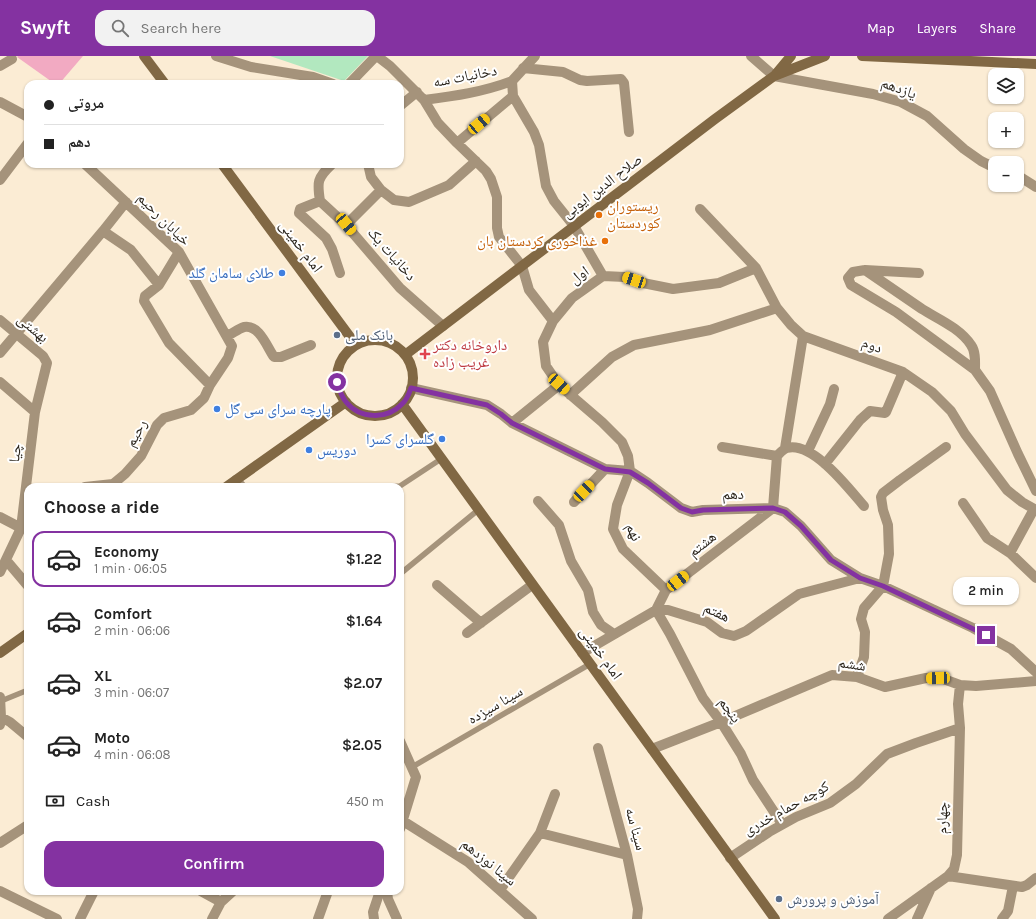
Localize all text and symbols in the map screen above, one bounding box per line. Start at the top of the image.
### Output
search box [95,10,375,46]
text: Swyft [20,17,71,39]
icon: search [109,17,131,39]
text: Search here [141,19,221,37]
text: Map [867,20,895,37]
text: Layers [917,20,957,37]
text: Share [979,20,1016,37]
street label: دخانیات سه [432,61,498,91]
map controls [988,68,1024,192]
button: layers [988,68,1024,104]
street label: یازدهم [878,73,920,104]
text: مروتی [68,94,104,112]
car [466,112,492,136]
button: + [988,112,1024,148]
text: دهم [68,133,91,151]
street label: صلاح الدین ایوبی [558,150,646,223]
button: − [988,156,1024,192]
street label: خیابان رحیم [133,189,195,250]
place label: ریستوران کوردستان [607,197,660,233]
marker: ریستوران کوردستان [594,210,604,220]
car [334,211,358,237]
street label: امام خمینی [275,216,327,276]
street label: دخانیات یک [364,224,420,284]
place label: غذاخوری کردستان بان [477,232,597,251]
marker: غذاخوری کردستان بان [600,236,610,246]
street label: اول [566,262,593,289]
place label: طلای سامان گلد [188,264,274,283]
marker: طلای سامان گلد [277,268,287,278]
car [621,270,647,290]
street label: بهشتی [13,310,52,347]
place label: بانک ملی [345,326,393,345]
marker: بانک ملی [332,330,342,340]
street label: دوم [859,333,885,358]
place label: داروخانه دکتر غریب زاده [432,336,507,371]
marker: داروخانه دکتر غریب زاده [420,349,430,359]
car [546,372,572,396]
route start [328,373,346,391]
place label: پارچه سرای سی گل [225,400,331,419]
marker: پارچه سرای سی گل [212,404,222,414]
street label: رحیم [121,416,152,450]
place label: گلسرای کسرا [366,430,434,449]
marker: گلسرای کسرا [437,434,447,444]
place label: دوریس [317,441,356,460]
street label: چیا [5,442,25,463]
marker: دوریس [304,445,314,455]
car [571,478,597,504]
street label: دهم [722,485,744,504]
text: Choose a ride [44,496,159,518]
street label: نهم [621,520,646,544]
street label: هشتم [684,527,720,561]
icon: car [46,541,82,577]
text: Economy [94,543,159,561]
text: $1.22 [346,550,382,568]
text: 1 min · 06:05 [94,561,167,576]
car [665,569,691,593]
callout: 2 min [953,577,1019,605]
text: 2 min [968,583,1004,598]
street label: هفتم [701,598,733,627]
icon: car [46,603,82,639]
text: Comfort [94,605,152,623]
text: $1.64 [346,612,382,630]
text: 2 min · 06:06 [94,623,170,638]
street label: امام خمینی [575,623,626,684]
route end [977,626,995,644]
street label: ششم [837,653,867,676]
icon: car [46,665,82,701]
text: XL [94,667,112,685]
car [926,672,950,684]
text: $2.07 [343,674,382,692]
street label: سینا سیزده [464,682,526,728]
text: 3 min · 06:07 [94,685,169,700]
street label: پنجم [714,694,745,727]
icon: car [46,727,82,763]
text: Moto [94,729,130,747]
text: $2.05 [342,736,382,754]
text: 4 min · 06:08 [94,747,171,762]
street label: کوچه حمام خدری [740,777,833,840]
icon: cash [44,790,66,812]
text: Cash [76,792,110,810]
text: 450 m [346,794,384,809]
street label: چهارم [933,801,952,834]
street label: سینا سه [622,806,650,853]
street label: سینا نوزدهم [457,834,520,891]
button: Confirm [44,841,384,887]
place label: آموزش و پرورش [787,890,880,909]
marker: آموزش و پرورش [774,894,784,904]

